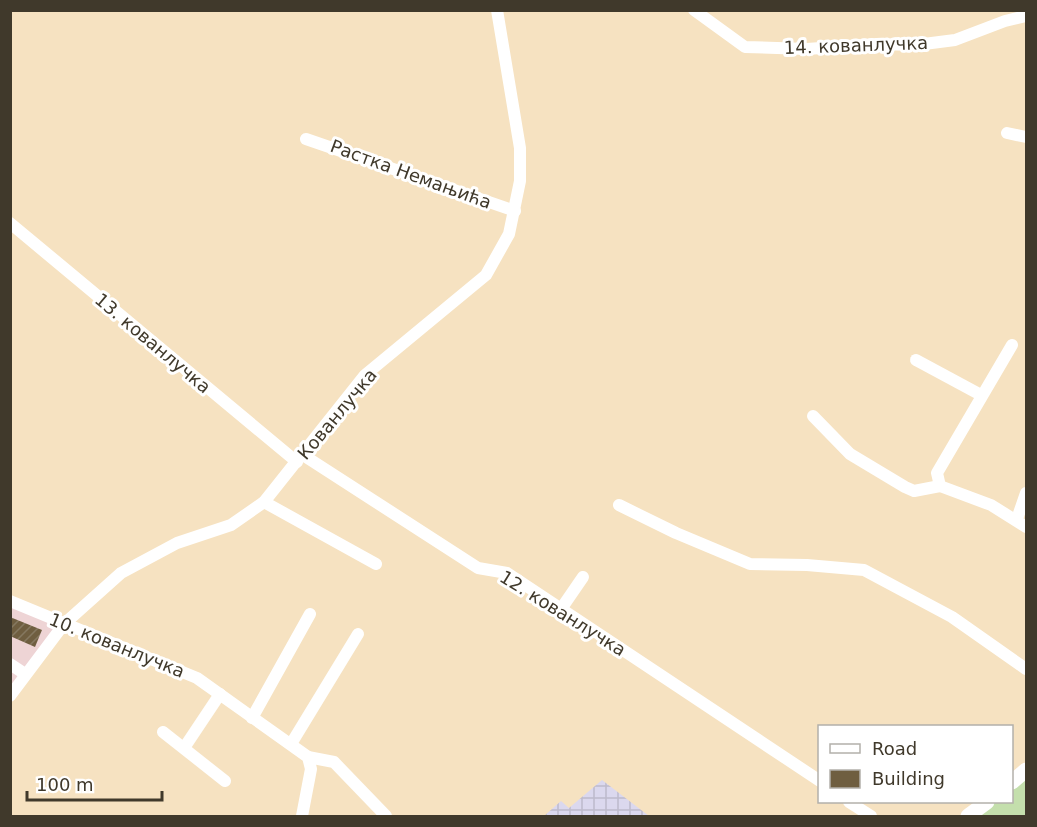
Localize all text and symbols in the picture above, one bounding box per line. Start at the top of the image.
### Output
street label: 14. кованлучка [784,32,928,58]
street label: Растка Немањића [328,135,494,213]
street label: 13. кованлучка [91,289,215,397]
street label: Кованлучка [293,364,381,464]
street label: 12. кованлучка [496,566,630,660]
street label: 10. кованлучка [46,608,188,682]
legend [818,725,1013,803]
text: Road [872,738,917,759]
scale bar [27,764,162,802]
text: Building [872,768,945,789]
text: 100 m [36,774,94,795]

